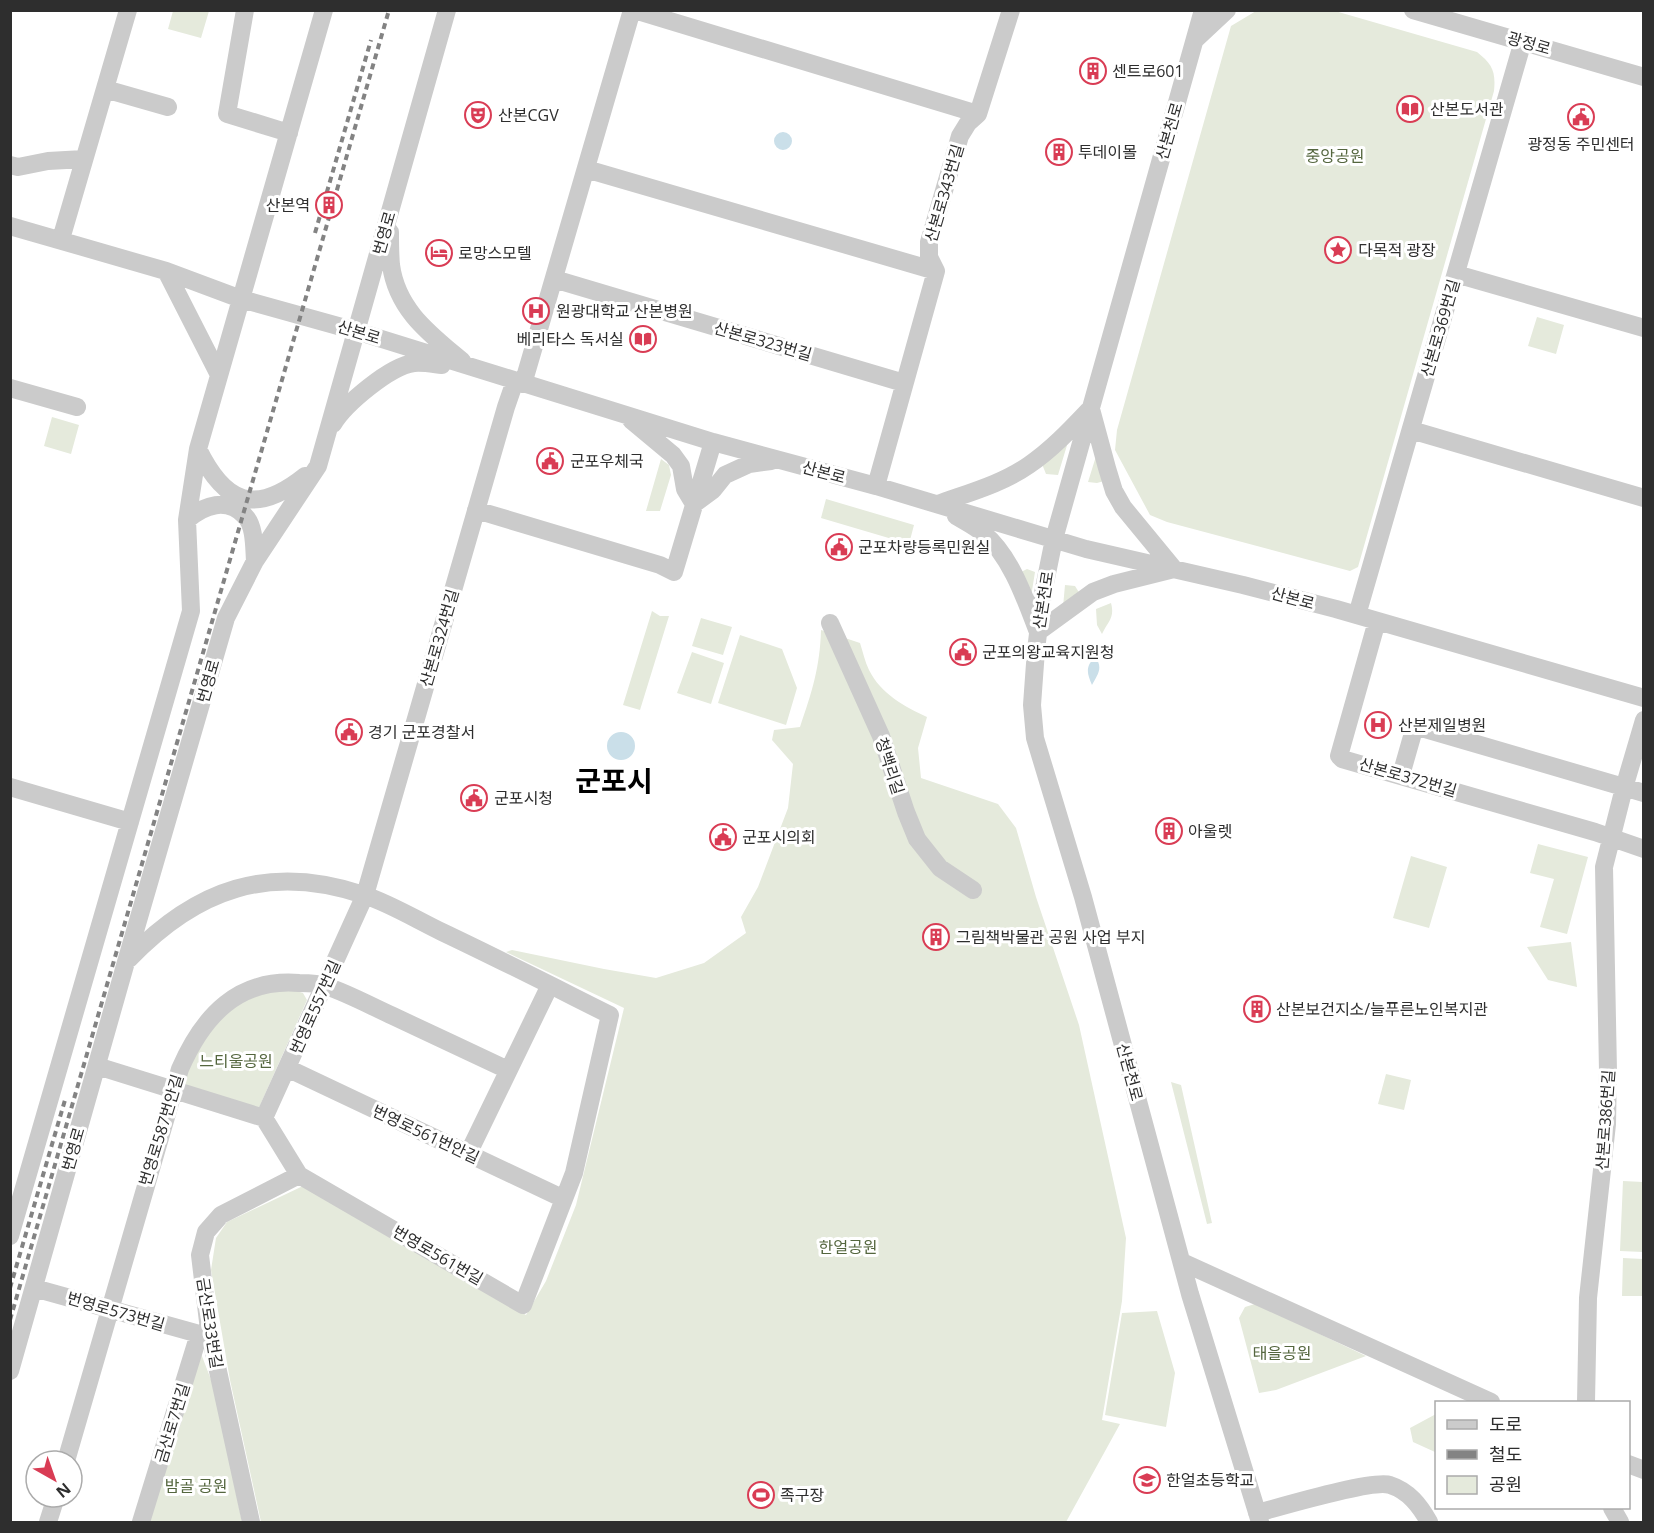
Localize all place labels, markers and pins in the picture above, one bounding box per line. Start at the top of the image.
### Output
building icon: 센트로601 [1078,56,1108,86]
place label: 센트로601 [1112,60,1184,82]
library icon: 산본도서관 [1395,94,1425,124]
place label: 산본도서관 [1430,98,1504,120]
theatre icon: 산본CGV [463,100,493,130]
public building icon: 광정동 주민센터 [1566,102,1596,132]
place label: 산본CGV [498,104,559,126]
place label: 광정동 주민센터 [1527,133,1635,155]
building icon: 투데이몰 [1044,137,1074,167]
place label: 투데이몰 [1078,141,1137,163]
building icon: 산본역 [314,190,344,220]
place label: 산본역 [266,194,310,216]
place icon: 다목적 광장 [1323,235,1353,265]
hotel icon: 로망스모텔 [424,238,454,268]
place label: 다목적 광장 [1358,239,1436,261]
place label: 로망스모텔 [458,242,532,264]
hospital icon: 원광대학교 산본병원 [521,296,551,326]
place label: 원광대학교 산본병원 [556,300,693,322]
library icon: 베리타스 독서실 [628,324,658,354]
place label: 베리타스 독서실 [517,328,624,350]
public building icon: 군포우체국 [535,446,565,476]
place label: 군포우체국 [570,450,644,472]
public building icon: 군포차량등록민원실 [824,532,854,562]
place label: 군포차량등록민원실 [858,536,990,558]
public building icon: 군포의왕교육지원청 [948,637,978,667]
place label: 군포의왕교육지원청 [982,641,1114,663]
hospital icon: 산본제일병원 [1363,710,1393,740]
place label: 산본제일병원 [1398,714,1486,736]
public building icon: 경기 군포경찰서 [334,717,364,747]
place label: 경기 군포경찰서 [368,721,475,743]
public building icon: 군포시청 [459,783,489,813]
place label: 군포시청 [494,787,553,809]
building icon: 아울렛 [1154,816,1184,846]
place label: 아울렛 [1188,820,1232,842]
public building icon: 군포시의회 [708,822,738,852]
place label: 군포시의회 [742,826,816,848]
building icon: 그림책박물관 공원 사업 부지 [921,922,951,952]
place label: 그림책박물관 공원 사업 부지 [956,926,1145,948]
building icon: 산본보건지소/늘푸른노인복지관 [1242,994,1272,1024]
place label: 산본보건지소/늘푸른노인복지관 [1276,998,1488,1020]
school or university icon: 한얼초등학교 [1132,1465,1162,1495]
place label: 한얼초등학교 [1166,1469,1254,1491]
sports icon: 족구장 [746,1480,776,1510]
place label: 족구장 [780,1484,824,1506]

